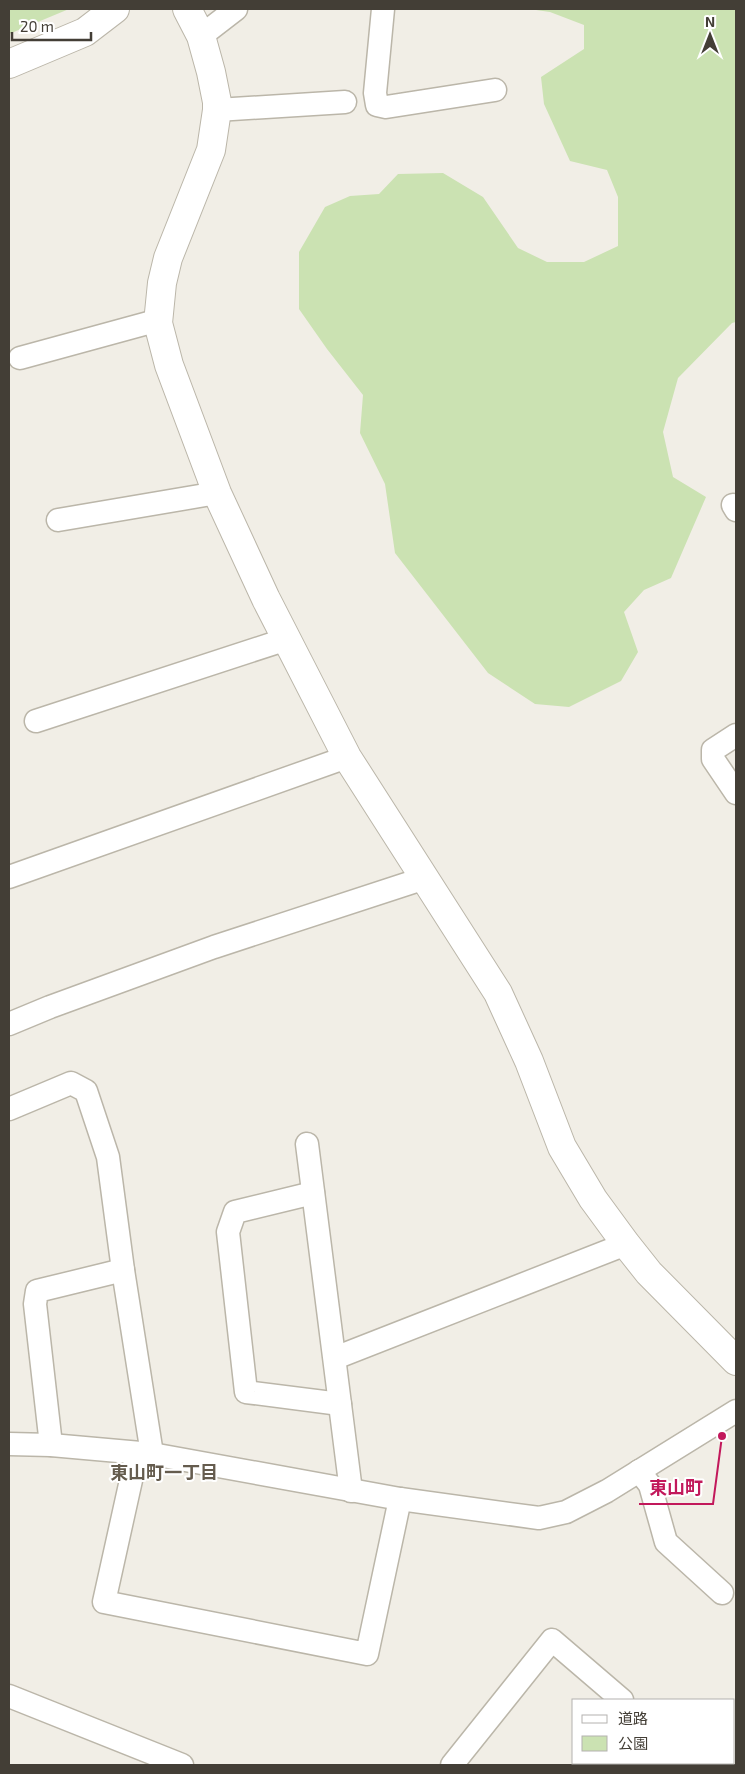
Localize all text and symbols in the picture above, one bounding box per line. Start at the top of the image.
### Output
scale bar [12,10,91,42]
north arrow [685,10,735,60]
text: N [705,13,715,30]
text: 20 m [20,17,54,35]
district label: 東山町一丁目 [110,1461,218,1483]
callout: 東山町 [639,1471,713,1504]
text: 東山町 [649,1476,703,1498]
legend [572,1699,735,1764]
text: 道路 [618,1709,648,1727]
text: 公園 [618,1734,648,1752]

